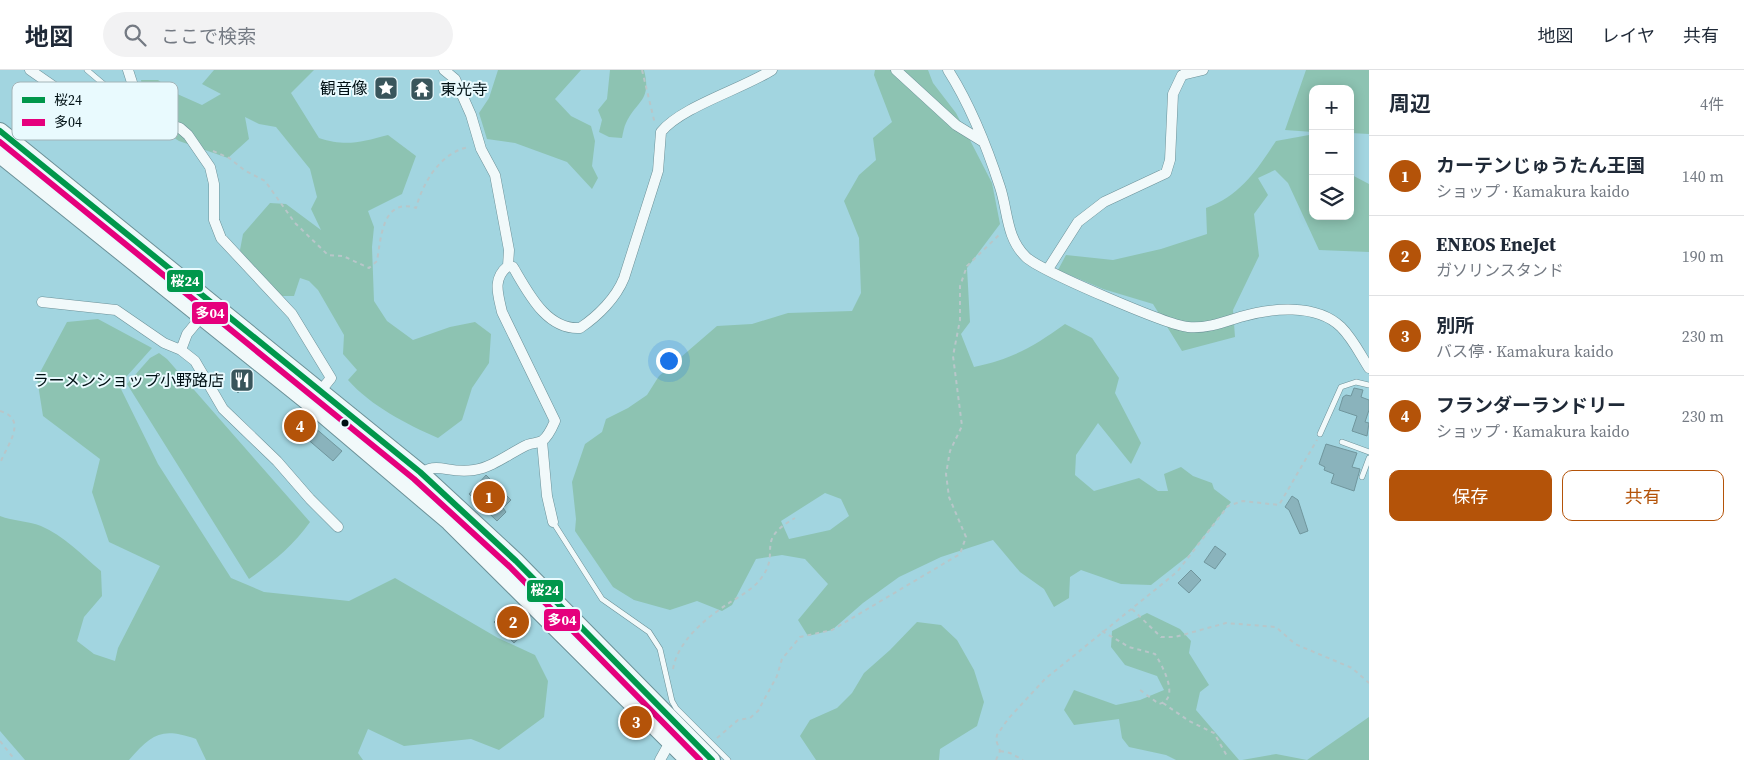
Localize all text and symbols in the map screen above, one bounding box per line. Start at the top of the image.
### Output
search box [103,12,453,57]
text: 地図 [25,20,73,53]
icon: search [121,21,149,49]
text: ここで検索 [161,23,256,49]
text: 地図 [1538,23,1574,48]
text: レイヤ [1602,23,1655,48]
text: 共有 [1683,23,1719,48]
place icon: 観音像 [373,75,399,101]
temple icon: 東光寺 [409,76,435,102]
place label: 観音像 [320,77,368,99]
place label: 東光寺 [440,78,488,100]
legend [12,82,178,140]
map controls [1309,85,1354,220]
button: + [1309,85,1354,130]
text: 周辺 [1389,89,1431,118]
text: 桜24 [54,90,82,110]
text: 4件 [1700,93,1724,115]
text: 多04 [54,112,82,132]
button: − [1309,130,1354,175]
text: カーテンじゅうたん王国 [1436,152,1645,178]
text: 1 [1401,165,1409,187]
text: 140 m [1682,165,1724,187]
button: layers [1309,175,1354,220]
text: ショップ · Kamakura kaido [1436,180,1629,202]
text: ENEOS EneJet [1436,231,1556,257]
text: 2 [1401,245,1409,267]
text: 190 m [1682,245,1724,267]
text: ガソリンスタンド [1436,259,1564,281]
line badge: 桜24 [166,269,204,293]
text: 桜24 [170,271,200,291]
line badge: 多04 [191,301,229,325]
text: 多04 [195,303,225,323]
text: 別所 [1436,312,1474,338]
text: 3 [1401,325,1409,347]
text: 230 m [1682,325,1724,347]
text: バス停 · Kamakura kaido [1436,340,1613,362]
your location [656,348,682,374]
restaurant icon: ラーメンショップ小野路店 [229,367,255,393]
place label: ラーメンショップ小野路店 [33,369,224,391]
text: フランダーランドリー [1436,392,1626,418]
text: 4 [1401,405,1409,427]
text: 230 m [1682,405,1724,427]
pin: 4 [284,407,316,445]
unlabelled marker [340,418,350,428]
text: ショップ · Kamakura kaido [1436,420,1629,442]
button: 保存 [1389,470,1552,521]
button: 共有 [1562,470,1724,521]
pin: 1 [473,478,505,516]
line badge: 桜24 [526,579,564,603]
text: 桜24 [530,580,560,600]
pin: 2 [497,603,529,641]
line badge: 多04 [543,608,581,632]
text: 多04 [547,610,577,630]
pin: 3 [620,703,652,741]

